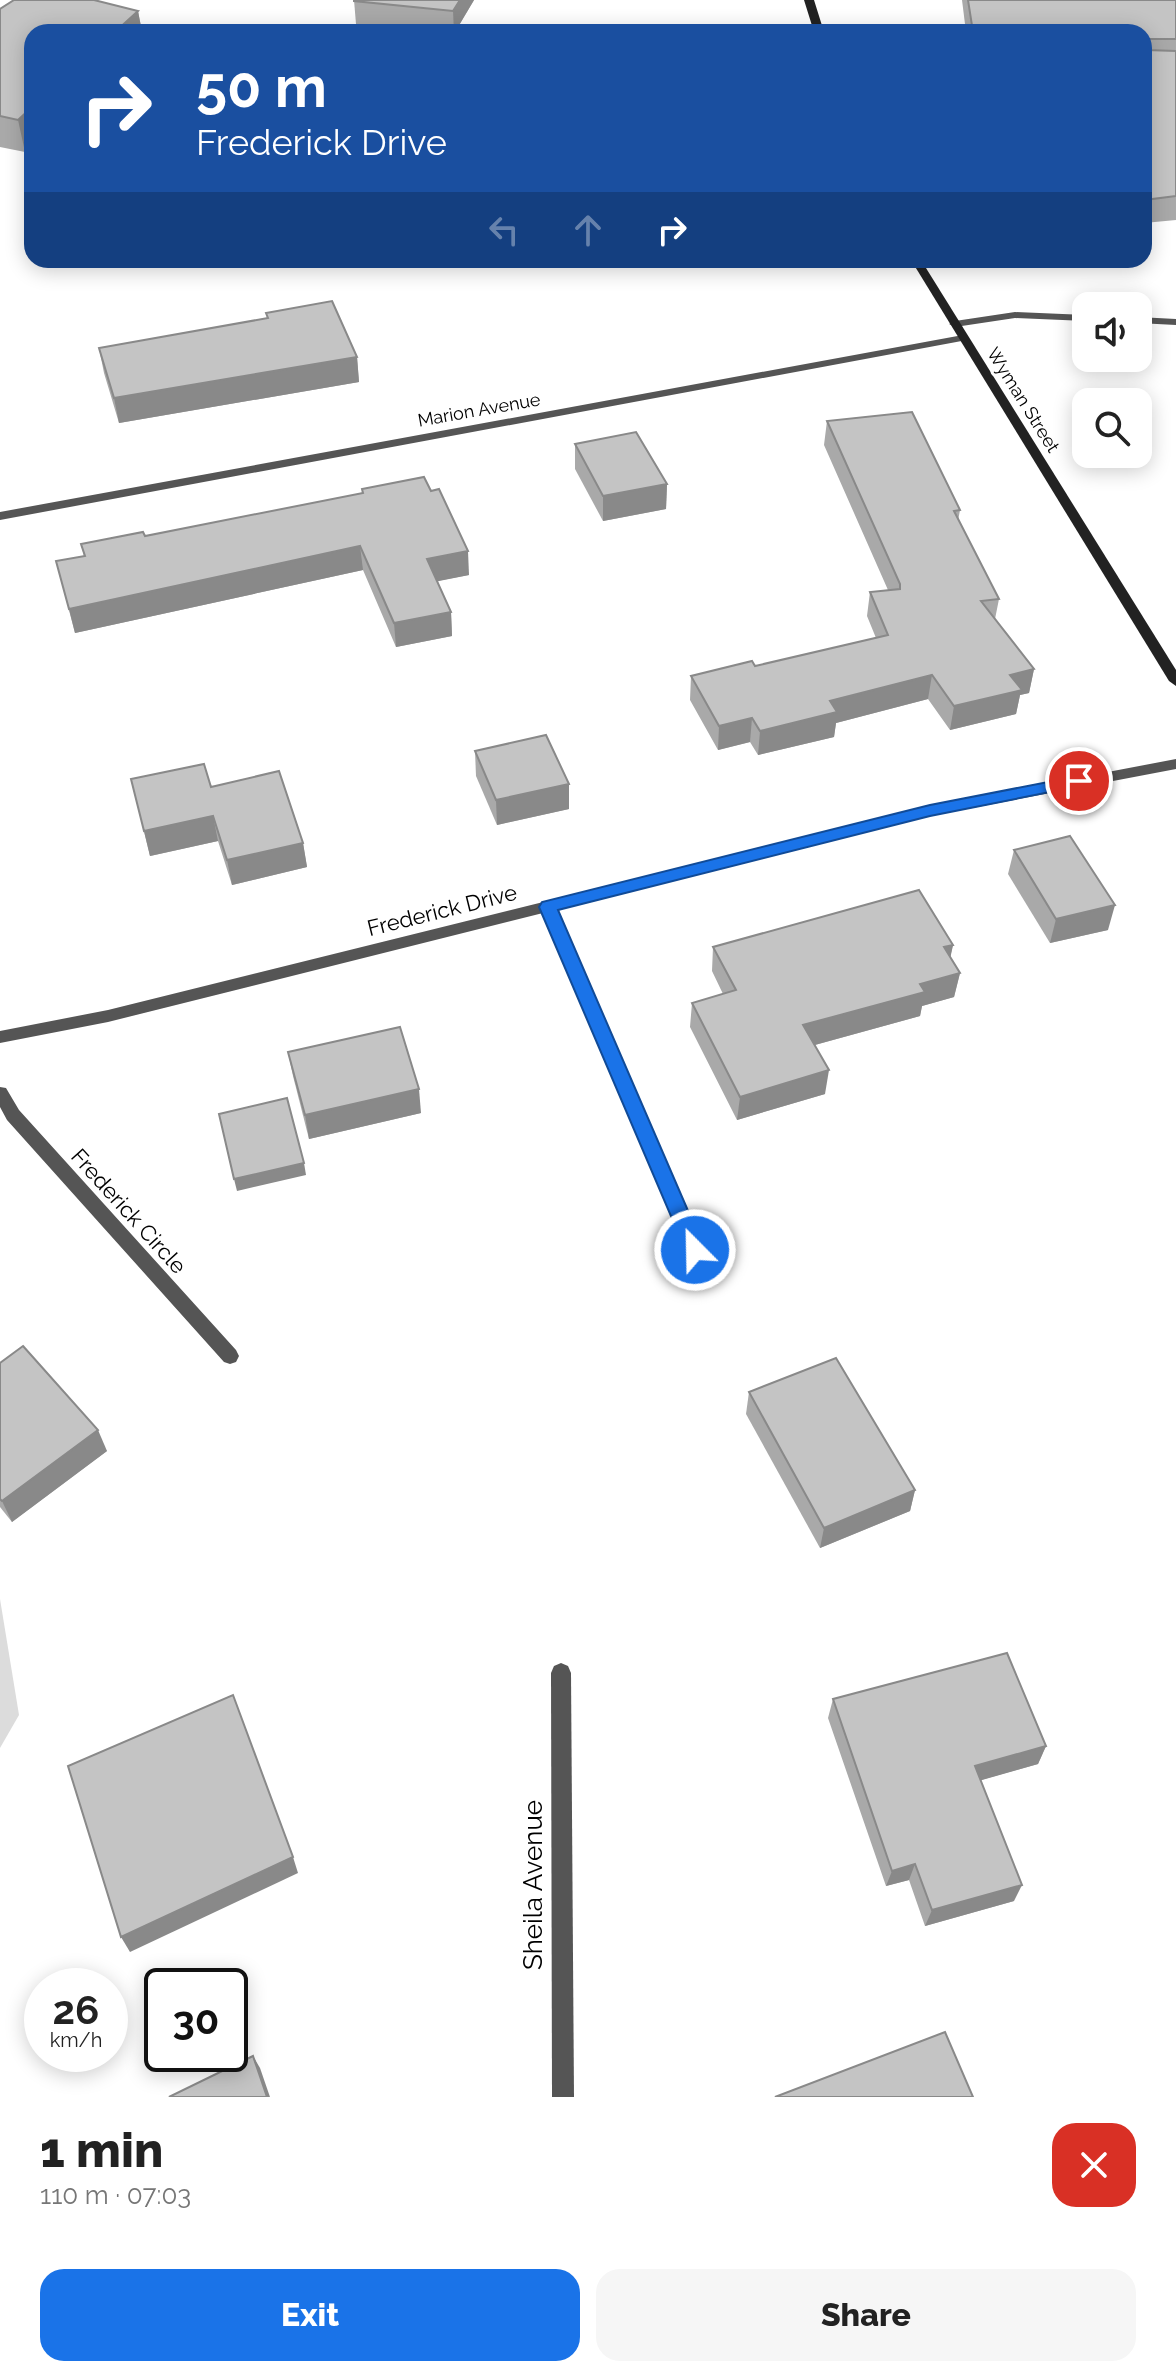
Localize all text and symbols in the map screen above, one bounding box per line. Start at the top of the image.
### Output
text: 50 m [196,54,327,120]
icon: right [64,56,168,160]
text: Frederick Drive [196,121,447,163]
icon: left [482,208,526,252]
icon: ahead [566,208,610,252]
icon: right [650,208,694,252]
map controls [1072,292,1152,468]
button: sound [1072,292,1152,372]
street label: Wyman Street [983,343,1064,456]
street label: Marion Avenue [416,388,542,431]
button: search [1072,388,1152,468]
pin [1045,747,1113,815]
icon: arrive [1057,759,1101,803]
street label: Frederick Drive [364,879,520,941]
street label: Frederick Circle [66,1143,192,1279]
position arrow [653,1208,737,1292]
street label: Sheila Avenue [518,1800,548,1970]
speed limit sign: 30 [144,1968,248,2072]
text: 26 [53,1986,99,2033]
text: km/h [50,2028,102,2052]
text: 1 min [40,2122,163,2178]
button: close [1052,2123,1136,2207]
text: 110 m · 07:03 [40,2180,191,2210]
button: Exit [40,2269,580,2361]
button: Share [596,2269,1136,2361]

